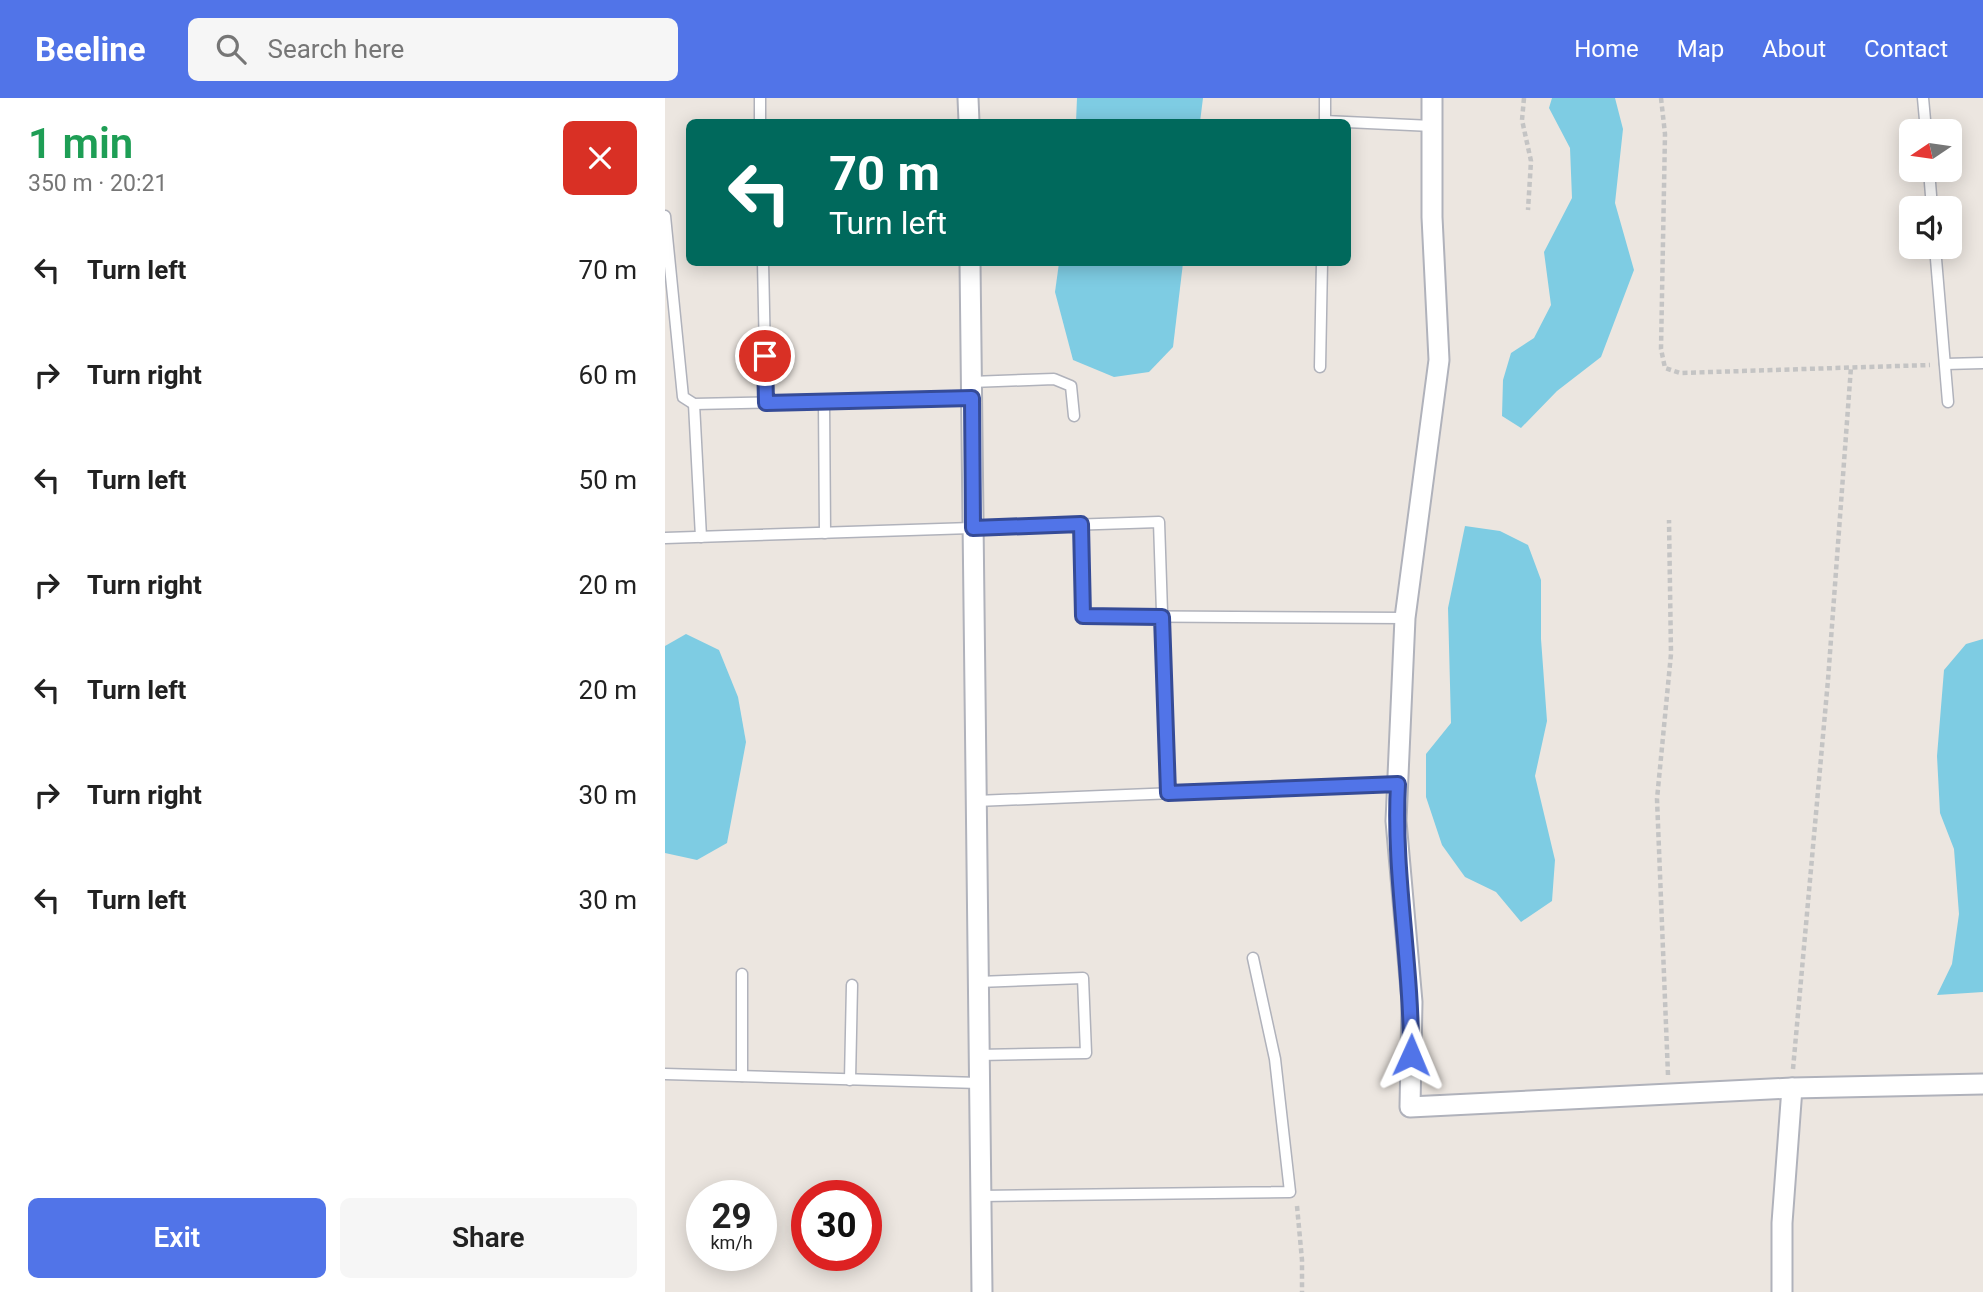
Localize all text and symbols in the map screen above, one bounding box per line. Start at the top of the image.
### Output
search box [188,18,678,81]
text: Beeline [35,30,146,69]
icon: search [212,30,250,68]
text: Search here [268,34,404,64]
text: Home [1574,35,1639,63]
text: Map [1677,35,1724,63]
text: About [1762,35,1826,63]
text: Contact [1864,35,1948,63]
text: 1 min [28,119,133,168]
north arrow [1899,119,1962,182]
map controls [1899,119,1962,259]
button: close [563,121,637,195]
text: 70 m [829,145,940,202]
icon: left [714,147,805,238]
text: 350 m · 20:21 [28,170,167,197]
button: sound [1899,196,1962,259]
text: Turn left [829,204,947,242]
icon: left [28,251,66,289]
text: Turn left [87,255,186,285]
text: 70 m [579,255,637,285]
pin [735,326,795,386]
icon: arrive [746,337,784,375]
icon: right [28,356,66,394]
text: Turn right [87,360,202,390]
text: 60 m [579,360,637,390]
icon: left [28,461,66,499]
text: Turn left [87,465,186,495]
text: 50 m [579,465,637,495]
icon: right [28,566,66,604]
text: Turn right [87,570,202,600]
text: 20 m [579,570,637,600]
icon: left [28,671,66,709]
text: Turn left [87,675,186,705]
text: 20 m [579,675,637,705]
icon: right [28,776,66,814]
text: Turn right [87,780,202,810]
text: 30 m [579,780,637,810]
icon: left [28,881,66,919]
text: Turn left [87,885,186,915]
text: 30 m [579,885,637,915]
position arrow [1374,1018,1448,1092]
speed limit sign: 30 [791,1180,882,1271]
text: 29 [711,1196,752,1237]
button: Exit [28,1198,326,1278]
button: Share [340,1198,637,1278]
text: km/h [710,1232,753,1253]

